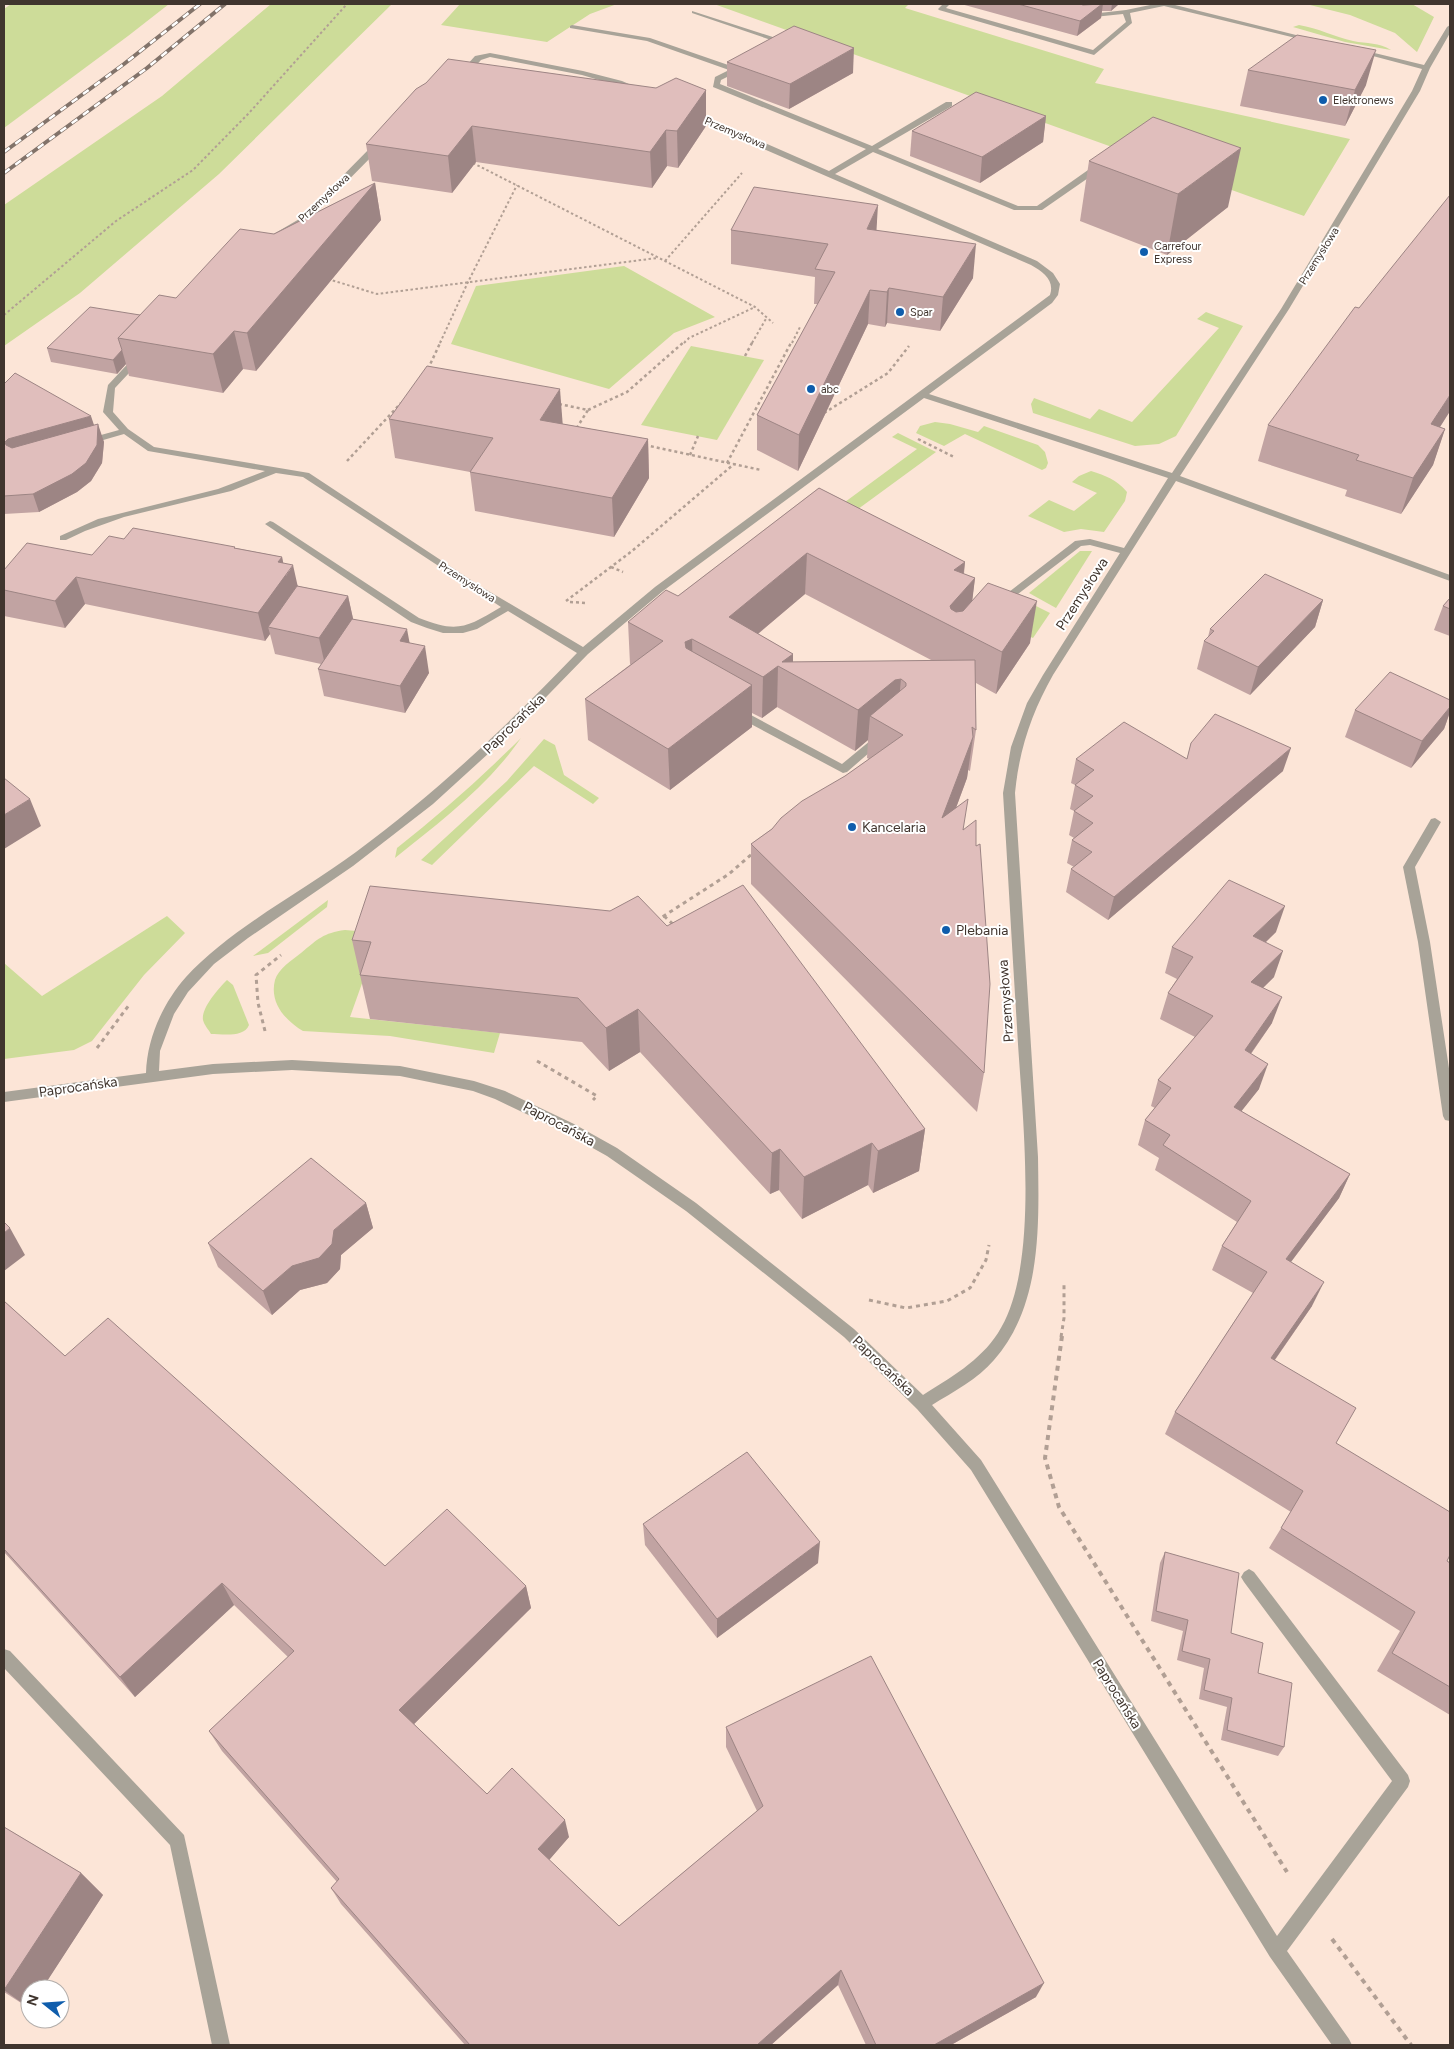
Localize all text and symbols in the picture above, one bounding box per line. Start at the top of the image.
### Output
marker: Elektronews [1317,94,1329,106]
place label: Elektronews [1333,94,1393,107]
street label: Przemysłowa [703,114,767,152]
street label: Przemysłowa [296,171,352,225]
street label: Przemysłowa [1296,225,1342,287]
place label: Carrefour Express [1154,240,1202,266]
marker: Carrefour Express [1138,246,1150,258]
marker: Spar [894,306,906,318]
place label: Spar [910,306,933,319]
marker: abc [805,383,817,395]
place label: abc [821,383,839,396]
street label: Przemysłowa [1052,555,1112,633]
street label: Przemysłowa [436,559,498,605]
street label: Paprocańska [480,690,548,758]
place label: Kancelaria [862,819,926,836]
marker: Kancelaria [846,821,858,833]
place label: Plebania [956,922,1008,939]
marker: Plebania [940,924,952,936]
street label: Przemysłowa [995,959,1017,1043]
street label: Paprocańska [38,1073,118,1101]
street label: Paprocańska [520,1098,598,1150]
street label: Paprocańska [849,1332,917,1400]
street label: Paprocańska [1089,1656,1145,1732]
north arrow [20,1979,70,2029]
text: N [23,1993,43,2008]

